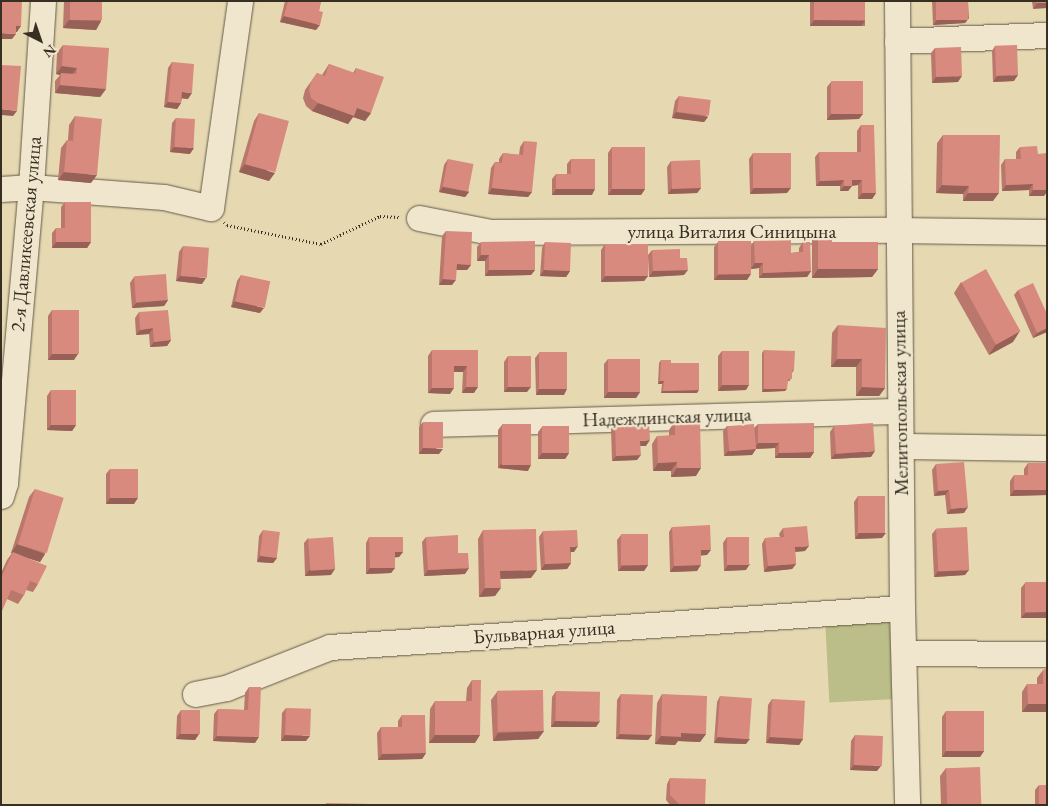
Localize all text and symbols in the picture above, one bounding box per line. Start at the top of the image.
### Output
north arrow [15,15,65,65]
text: N [40,41,60,62]
street label: 2-я Давликеевская улица [5,135,47,333]
street label: улица Виталия Синицына [628,219,836,243]
street label: Мелитопольская улица [886,310,914,496]
street label: Надеждинская улица [582,402,752,432]
street label: Бульварная улица [472,615,616,649]

